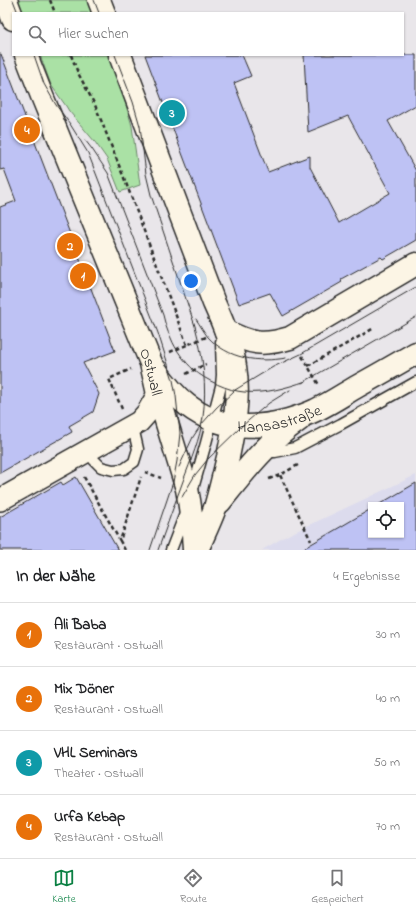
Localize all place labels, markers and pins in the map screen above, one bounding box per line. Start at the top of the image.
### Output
pin: 3 [159,98,185,128]
pin: 4 [14,115,40,145]
pin: 2 [57,231,83,261]
pin: 1 [70,261,96,291]

